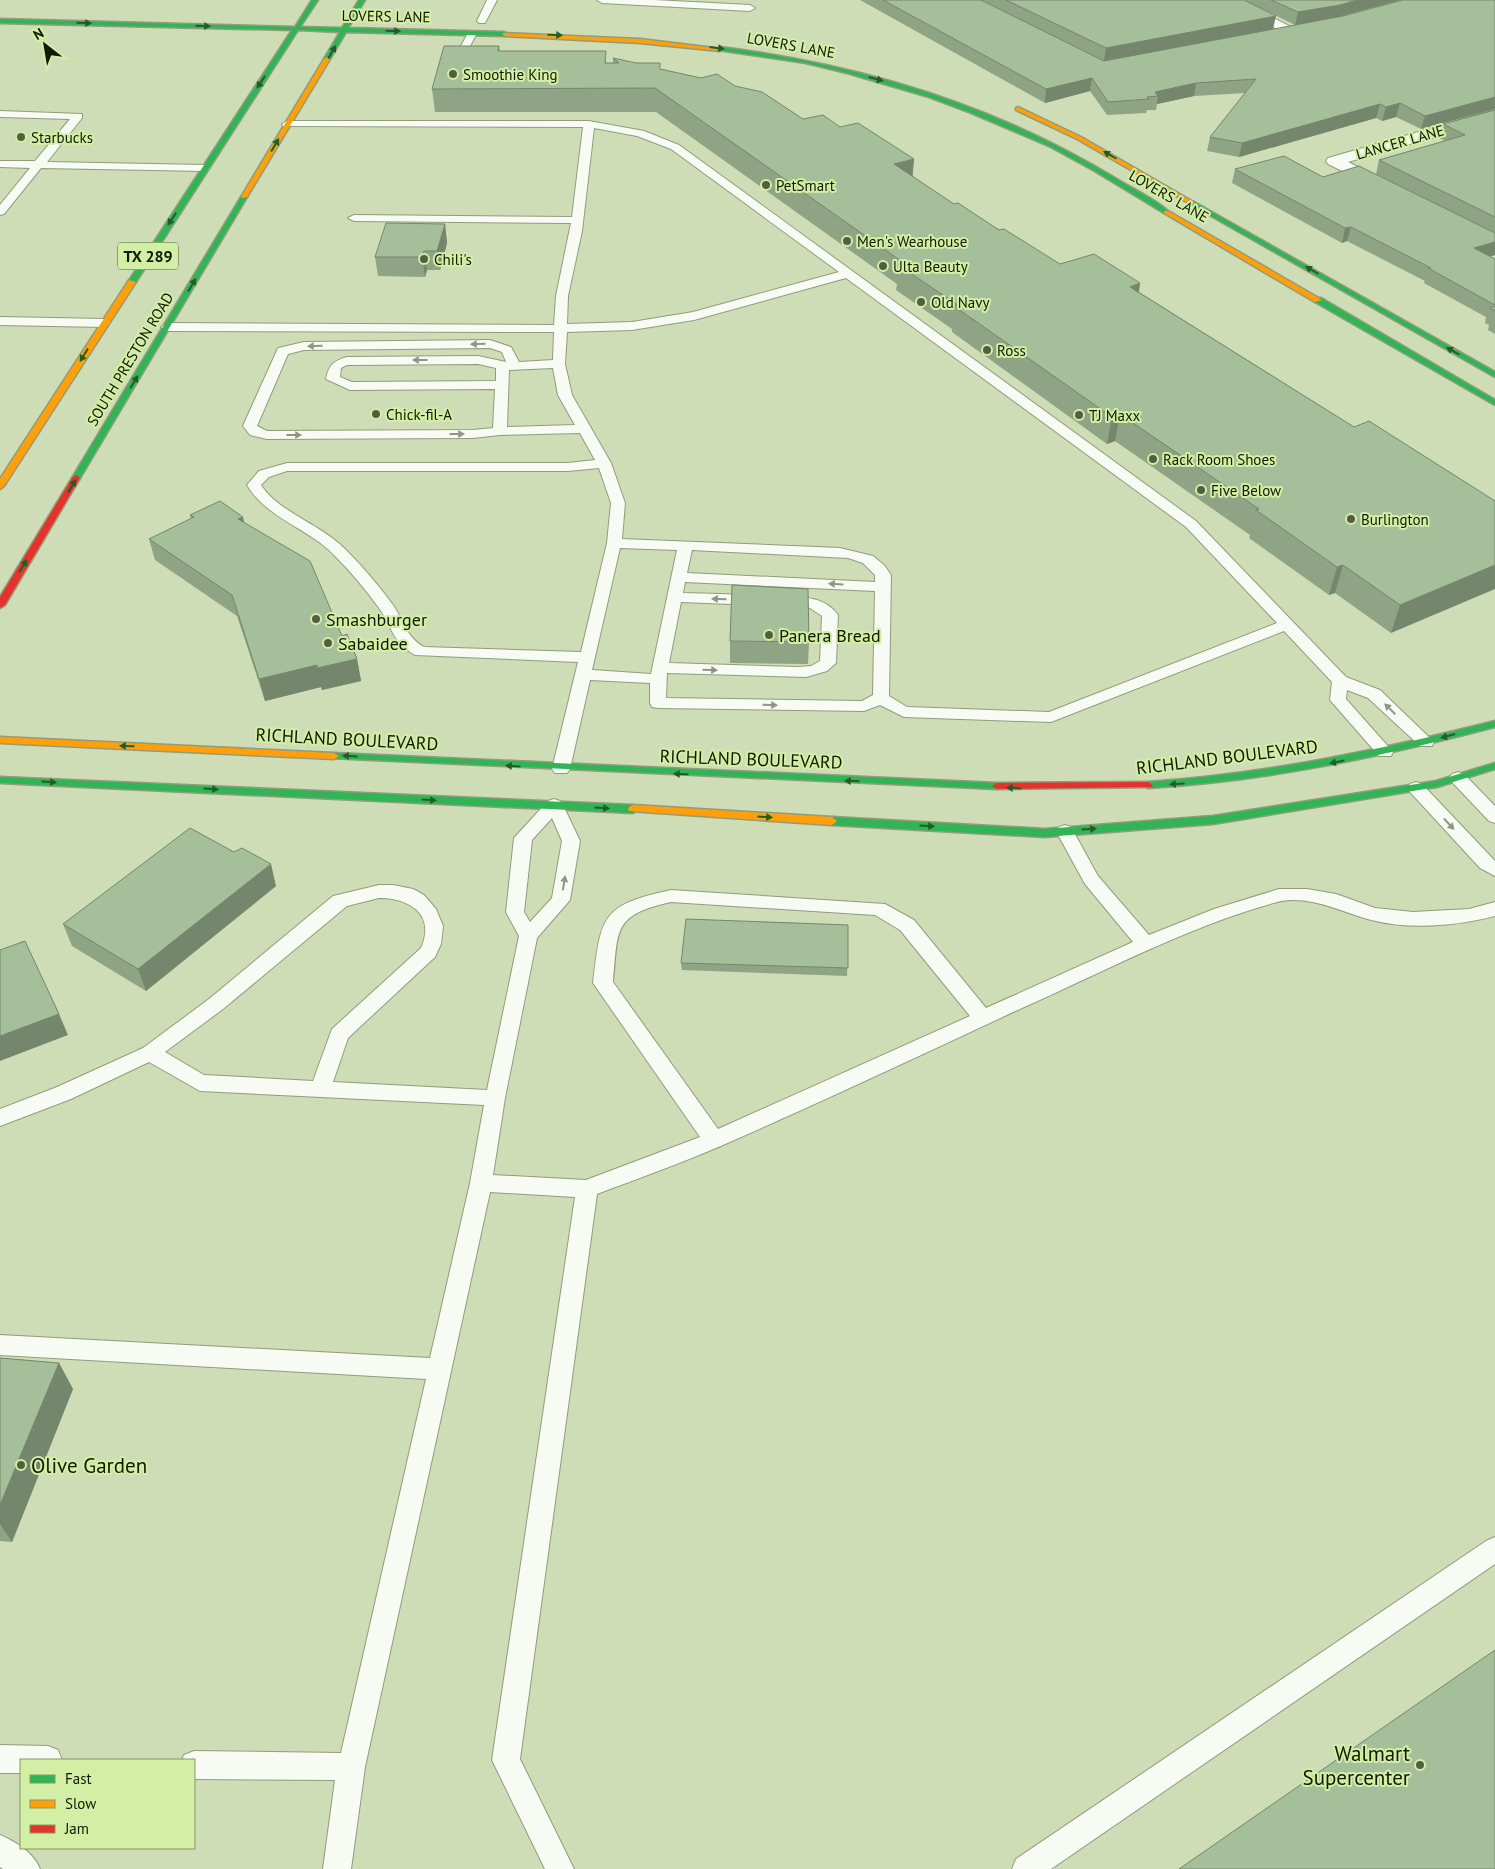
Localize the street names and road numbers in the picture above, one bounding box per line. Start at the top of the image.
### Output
street label: LOVERS LANE [341,6,431,26]
street label: LOVERS LANE [746,28,836,62]
street label: LANCER LANE [1354,120,1446,164]
street label: LOVERS LANE [1126,166,1212,226]
road number: TX 289 [118,242,178,270]
street label: SOUTH PRESTON ROAD [83,289,177,429]
street label: RICHLAND BOULEVARD [255,723,439,755]
street label: RICHLAND BOULEVARD [1135,734,1319,780]
street label: RICHLAND BOULEVARD [659,744,843,774]

